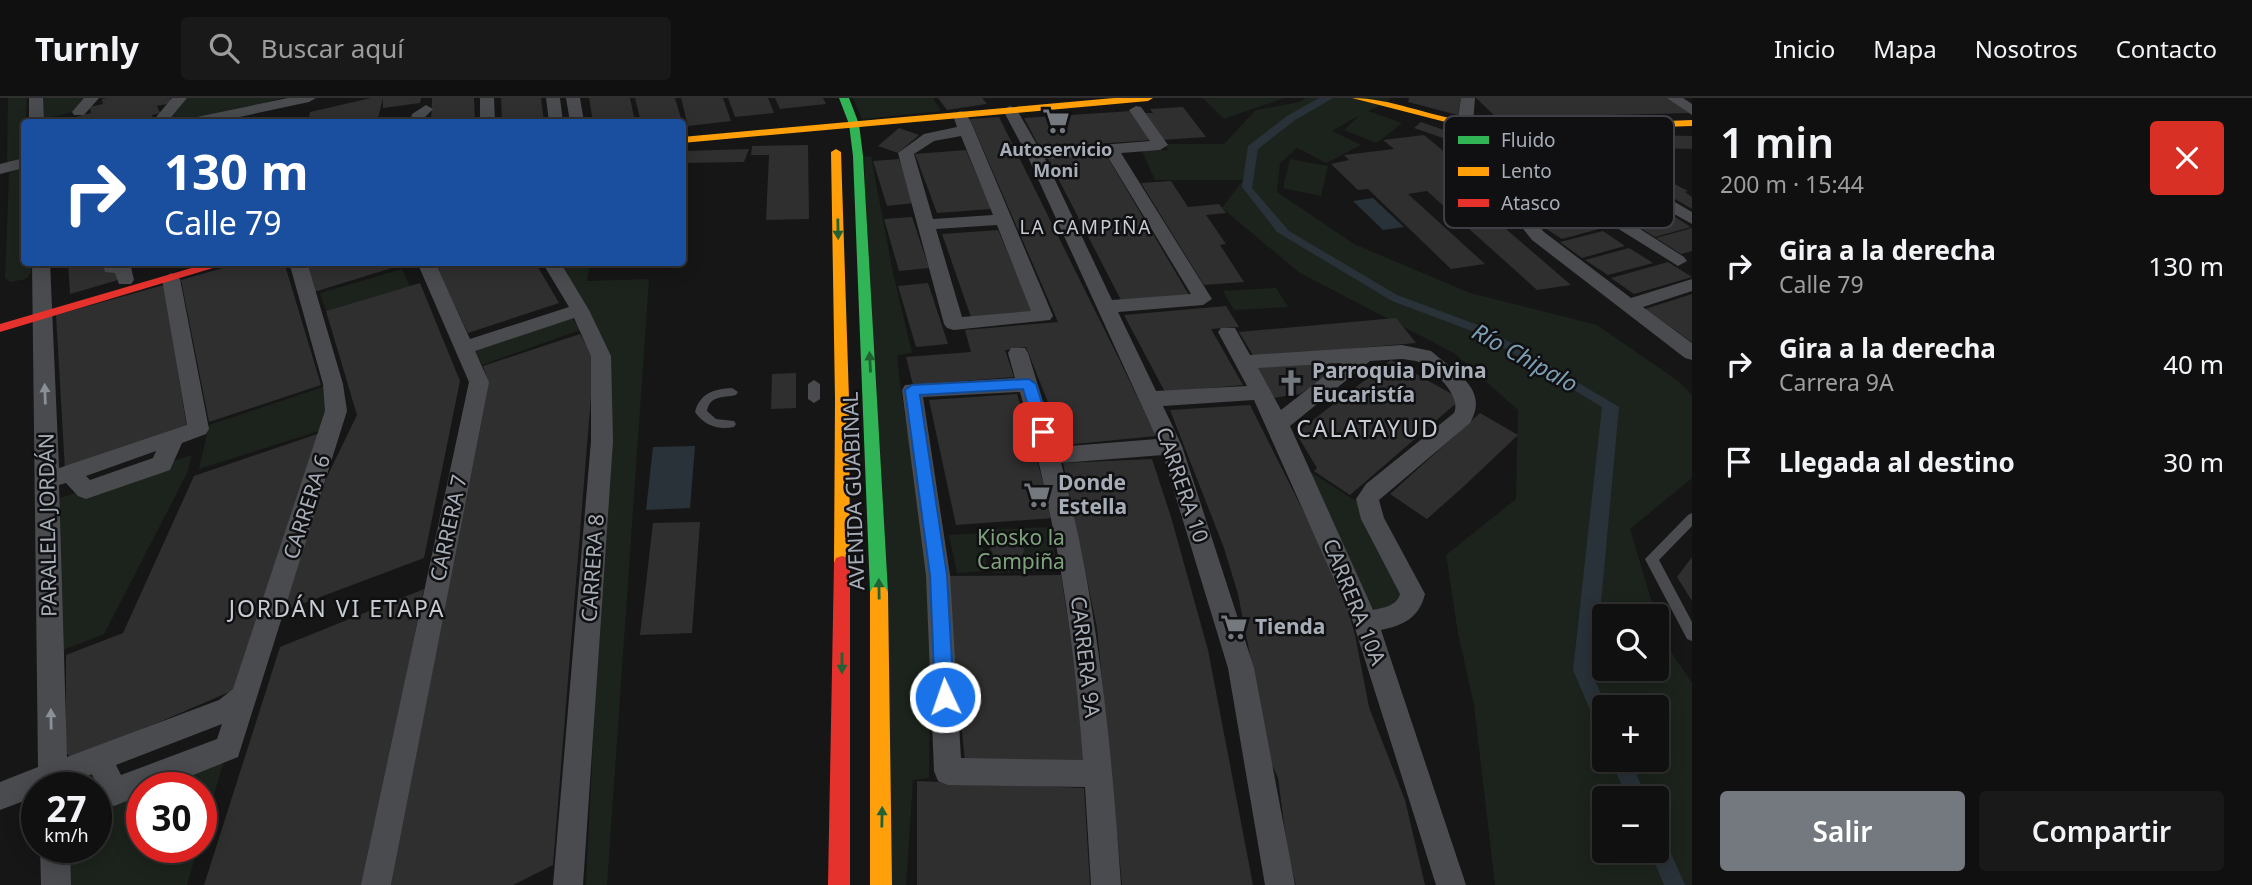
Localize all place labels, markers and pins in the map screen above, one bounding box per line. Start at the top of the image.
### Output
supermarket icon: Autoservicio Moni [1041,106,1071,136]
place label: Autoservicio Moni [1000,137,1112,182]
place label: Parroquia Divina Eucaristía [1312,356,1487,408]
church icon: Parroquia Divina Eucaristía [1276,368,1306,398]
pin [1013,402,1073,462]
place label: Donde Estella [1058,468,1127,520]
supermarket icon: Donde Estella [1022,480,1052,510]
supermarket icon: Tienda [1219,612,1249,642]
place label: Tienda [1255,612,1325,640]

